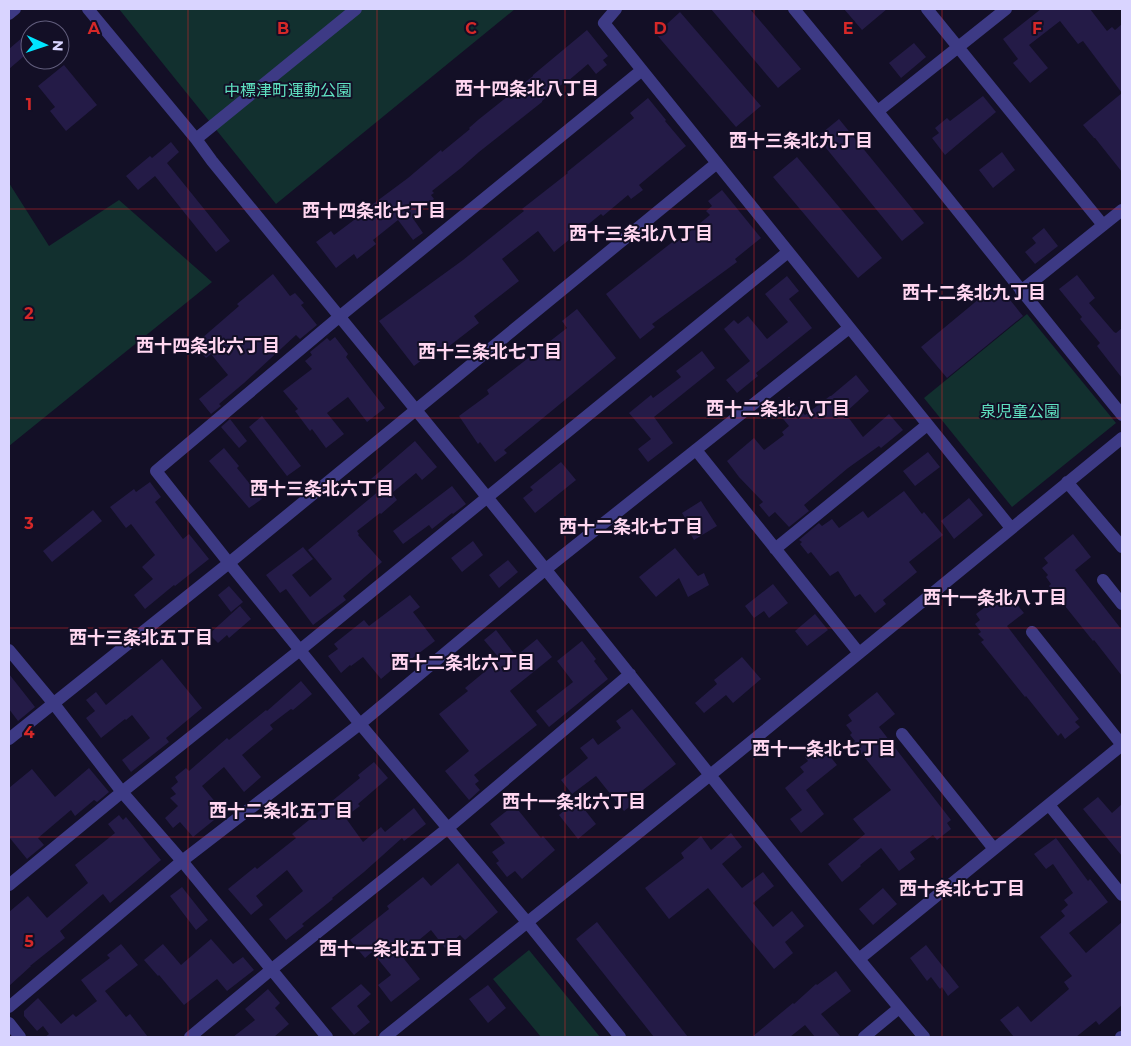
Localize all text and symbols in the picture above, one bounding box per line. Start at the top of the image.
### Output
text: A [87,19,101,38]
text: B [277,19,289,38]
text: C [465,19,477,38]
text: D [653,19,667,38]
text: E [843,19,853,38]
text: F [1032,19,1042,38]
north arrow [20,20,70,70]
text: N [49,40,67,52]
district label: 西十四条北八丁目 [455,78,599,100]
park label: 中標津町運動公園 [224,81,352,100]
text: 1 [26,95,32,114]
district label: 西十三条北九丁目 [729,130,873,152]
district label: 西十四条北七丁目 [302,200,446,222]
district label: 西十三条北八丁目 [569,223,713,245]
district label: 西十二条北九丁目 [902,282,1046,304]
text: 2 [24,304,34,323]
district label: 西十四条北六丁目 [136,335,280,357]
district label: 西十三条北七丁目 [418,341,562,363]
district label: 西十二条北八丁目 [706,398,850,420]
park label: 泉児童公園 [980,402,1060,421]
district label: 西十三条北六丁目 [250,478,394,500]
text: 3 [23,514,34,533]
district label: 西十二条北七丁目 [559,516,703,538]
district label: 西十一条北八丁目 [923,587,1067,609]
district label: 西十三条北五丁目 [69,627,213,649]
district label: 西十二条北六丁目 [391,652,535,674]
text: 4 [23,723,35,742]
district label: 西十一条北七丁目 [752,738,896,760]
district label: 西十一条北六丁目 [502,791,646,813]
district label: 西十二条北五丁目 [209,800,353,822]
district label: 西十条北七丁目 [899,878,1025,900]
text: 5 [24,932,34,951]
district label: 西十一条北五丁目 [319,938,463,960]

